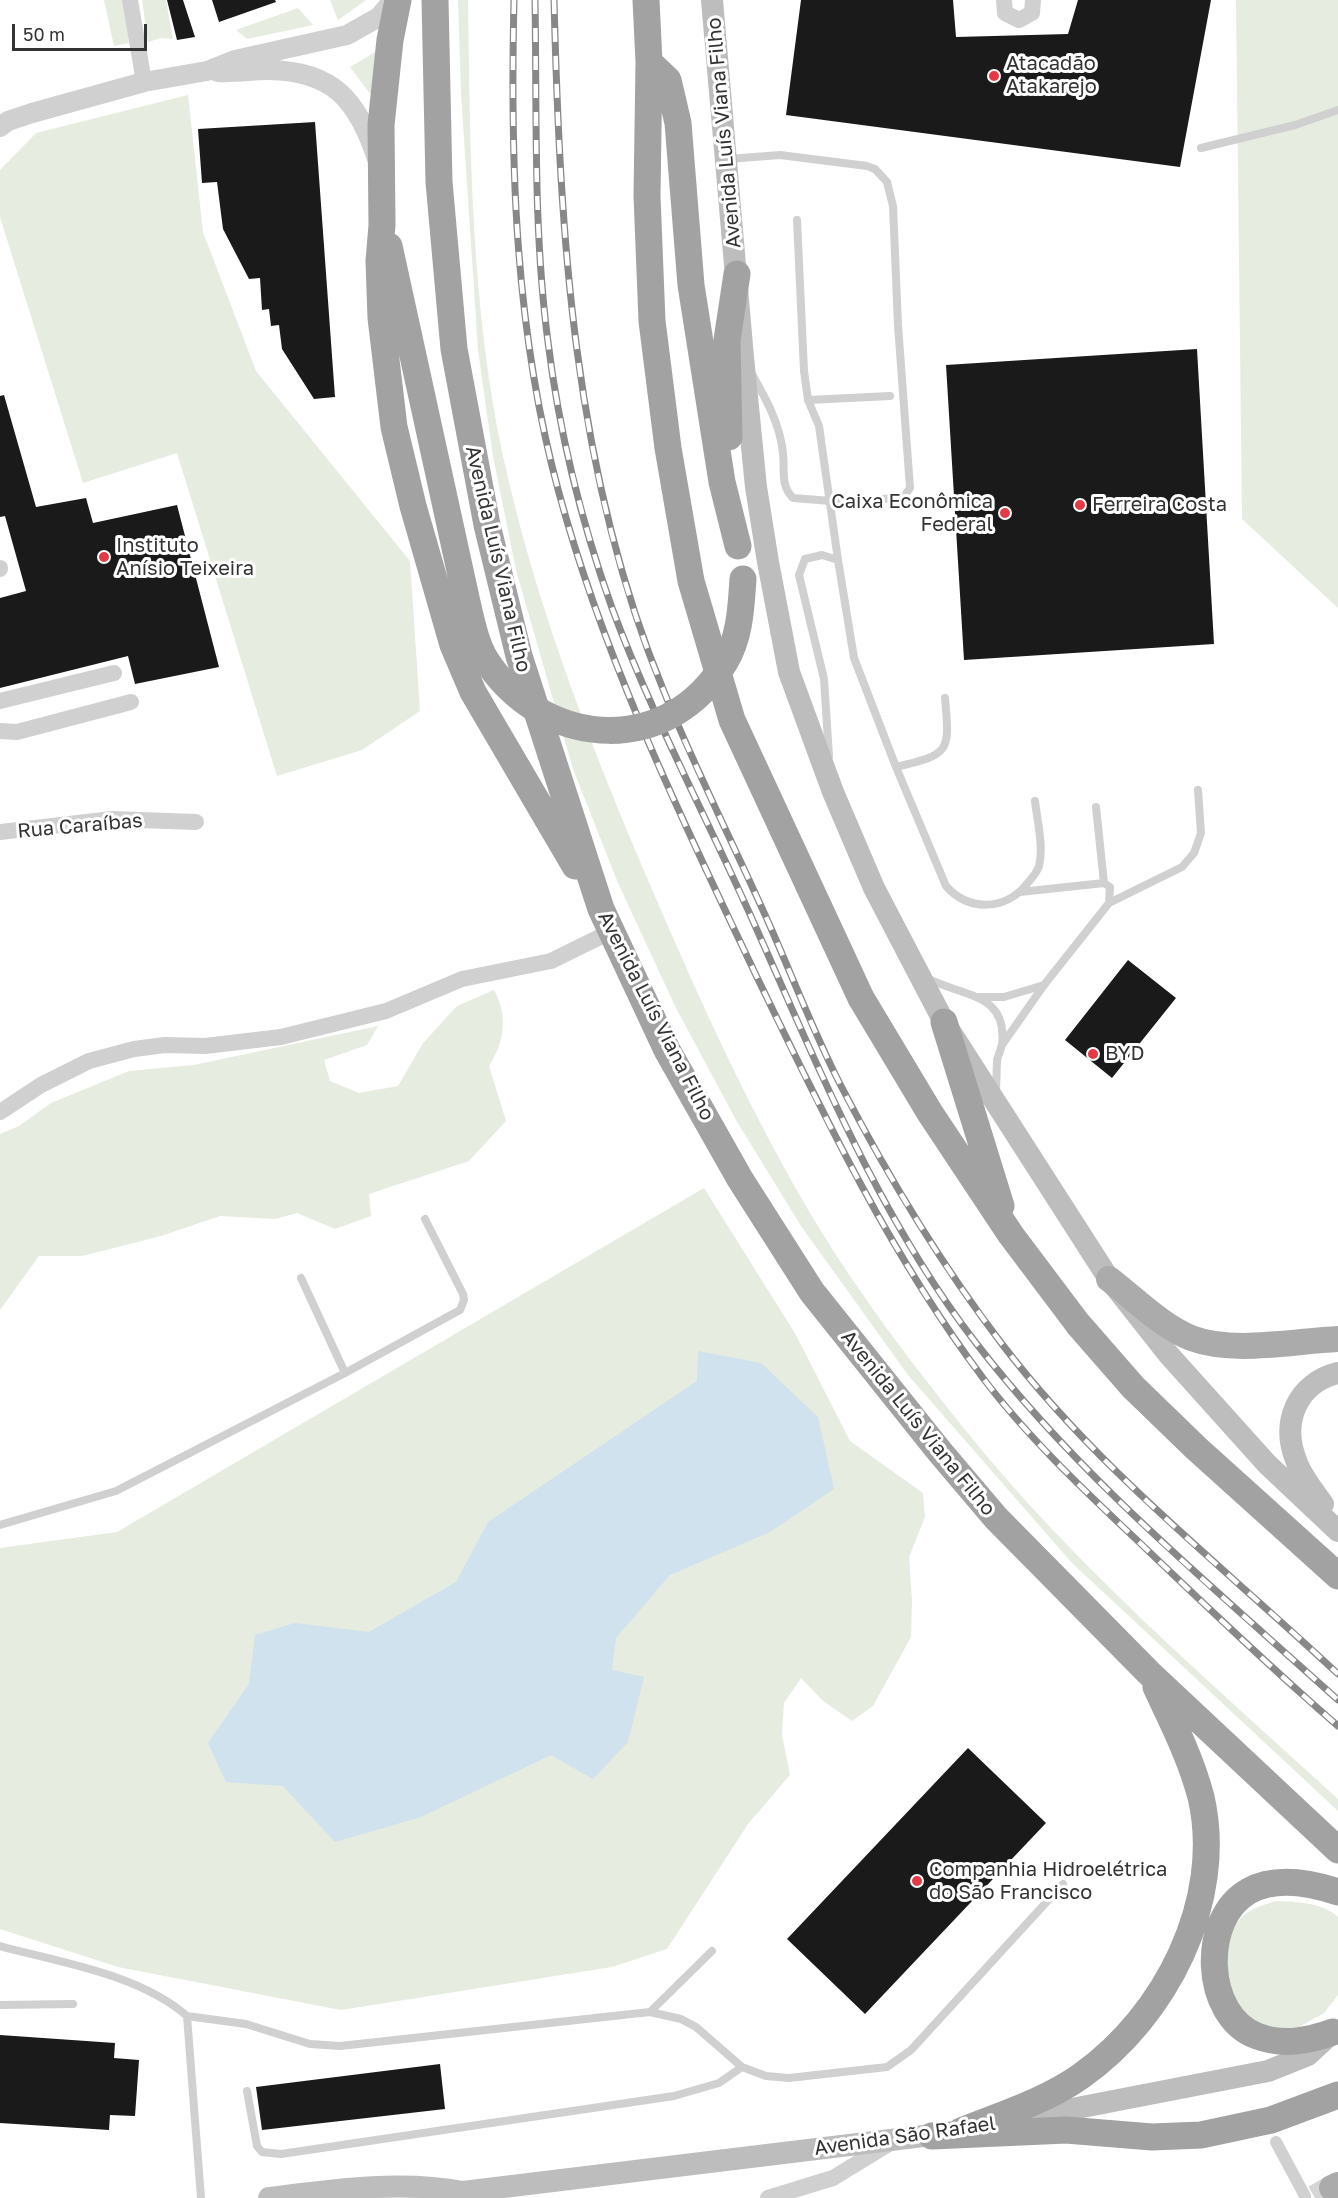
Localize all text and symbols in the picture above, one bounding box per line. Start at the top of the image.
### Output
scale bar [15,12,150,50]
street label: Avenida Luís Viana Filho [702,17,746,249]
text: 50 m [23,23,65,45]
place label: Atacadão Atakarejo [1006,52,1097,99]
marker: Atacadão Atakarejo [987,69,1001,83]
street label: Avenida Luís Viana Filho [460,443,536,675]
place label: Caixa Econômica Federal [831,490,993,537]
place label: Ferreira Costa [1092,493,1227,517]
marker: Ferreira Costa [1073,498,1087,512]
marker: Caixa Econômica Federal [998,506,1012,520]
place label: Instituto Anísio Teixeira [116,534,254,581]
marker: Instituto Anísio Teixeira [97,550,111,564]
street label: Rua Caraíbas [17,809,143,843]
street label: Avenida Luís Viana Filho [593,907,719,1125]
place label: BYD [1105,1042,1144,1066]
marker: BYD [1086,1047,1100,1061]
street label: Avenida Luís Viana Filho [836,1325,1000,1521]
place label: Companhia Hidroelétrica do São Francisco [929,1858,1167,1905]
marker: Companhia Hidroelétrica do São Francisco [910,1874,924,1888]
street label: Avenida São Rafael [813,2111,997,2161]

